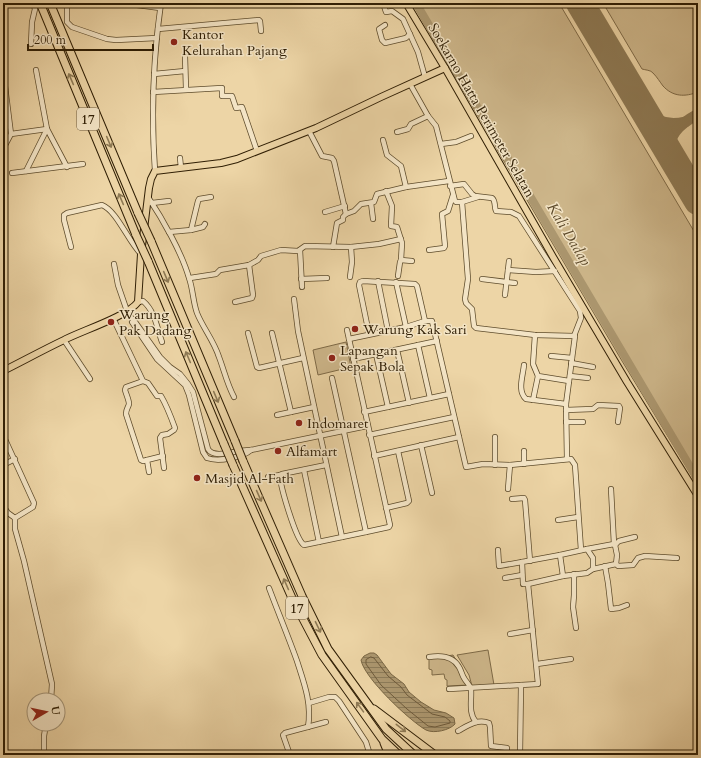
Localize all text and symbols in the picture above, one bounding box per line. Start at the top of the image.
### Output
street label: Soekarno Hatta Perimeter Selatan [424,20,539,201]
place label: Kantor Kelurahan Pajang [182,25,287,60]
scale bar [28,26,153,52]
text: 200 m [34,32,67,48]
marker: Kantor Kelurahan Pajang [169,37,179,47]
one-way arrow [67,74,74,86]
road number: 17 [77,108,99,130]
one-way arrow [105,136,113,148]
one-way arrow [117,194,124,206]
water label: Kali Dadap [542,199,596,269]
one-way arrow [163,271,170,283]
place label: Warung Pak Dadang [118,305,191,340]
marker: Warung Pak Dadang [106,317,116,327]
place label: Warung Kak Sari [362,320,467,339]
marker: Warung Kak Sari [350,324,360,334]
place label: Lapangan Sepak Bola [340,341,405,376]
one-way arrow [183,351,191,363]
marker: Lapangan Sepak Bola [327,353,337,363]
one-way arrow [213,391,221,403]
place label: Indomaret [307,414,369,433]
marker: Indomaret [294,418,304,428]
place label: Alfamart [286,442,338,461]
marker: Alfamart [273,446,283,456]
place label: Masjid Al-Fath [205,469,294,488]
marker: Masjid Al-Fath [192,473,202,483]
one-way arrow [255,490,263,502]
one-way arrow [281,579,289,591]
road number: 17 [286,597,308,619]
one-way arrow [315,621,322,633]
north arrow [26,692,66,732]
one-way arrow [356,702,364,713]
text: U [47,705,63,716]
one-way arrow [395,724,406,732]

